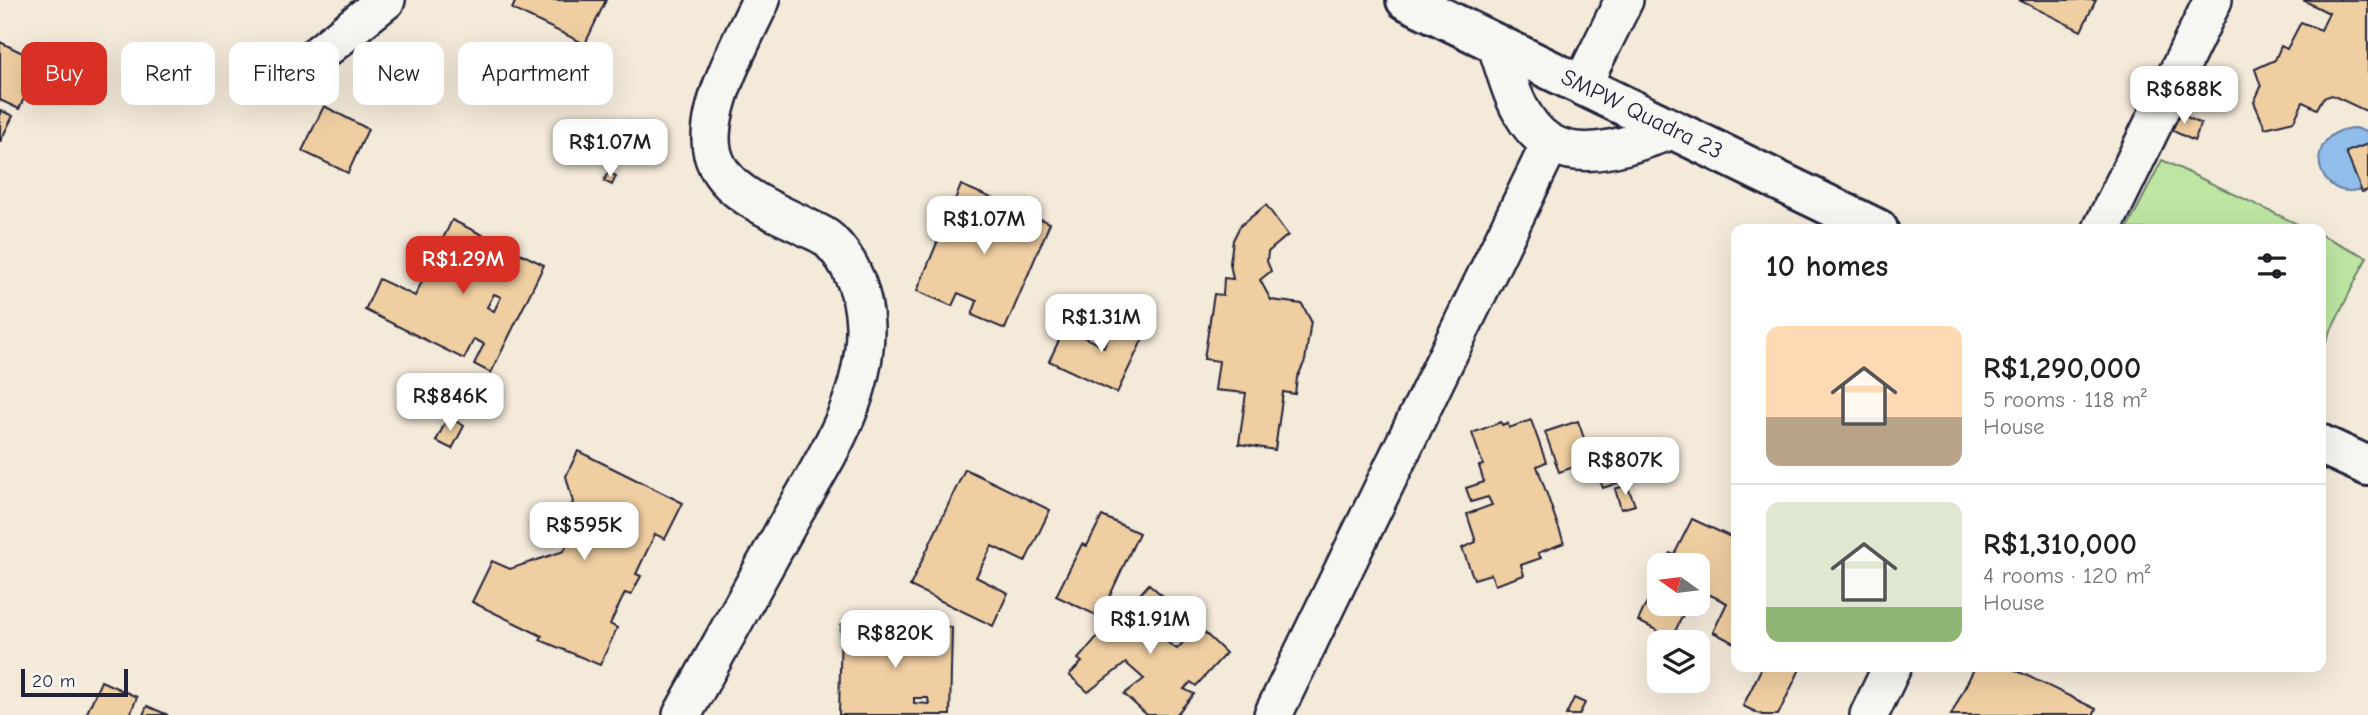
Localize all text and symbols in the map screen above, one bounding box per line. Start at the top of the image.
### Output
chip: Buy [21,42,107,105]
chip: Rent [121,42,215,105]
chip: Filters [229,42,339,105]
chip: New [353,42,444,105]
chip: Apartment [458,42,613,105]
street label: SMPW Quadra 23 [1557,63,1727,165]
pin: R$688K [2127,66,2241,126]
text: R$688K [2146,75,2222,102]
pin: R$1.07M [545,120,675,179]
text: R$1.07M [569,128,651,155]
pin: R$1.07M [919,196,1049,256]
text: R$1.07M [943,205,1025,232]
pin: R$1.29M [398,236,528,296]
text: R$1.29M [422,245,504,272]
icon: filters [2253,247,2291,285]
text: 10 homes [1766,249,1888,284]
pin: R$1.31M [1036,294,1166,354]
text: R$1.31M [1061,303,1141,330]
text: R$1,290,000 [1983,351,2141,386]
icon: home [1822,354,1906,438]
pin: R$846K [393,374,507,433]
text: R$846K [413,382,487,409]
text: 5 rooms · 118 m² [1983,386,2147,413]
text: House [1983,413,2045,440]
pin: R$807K [1568,438,1682,497]
text: R$807K [1587,446,1663,473]
pin: R$595K [527,503,641,562]
text: R$595K [546,511,622,538]
text: R$1,310,000 [1983,527,2137,562]
icon: home [1822,530,1906,614]
north arrow [1647,553,1710,616]
map controls [1647,553,1710,693]
text: 4 rooms · 120 m² [1983,562,2150,589]
text: House [1983,589,2045,616]
pin: R$1.91M [1085,596,1215,656]
text: R$1.91M [1110,605,1190,632]
pin: R$820K [838,610,952,670]
text: R$820K [857,619,933,646]
button: layers [1647,630,1710,693]
scale bar [21,666,128,698]
text: 20 m [32,670,76,692]

